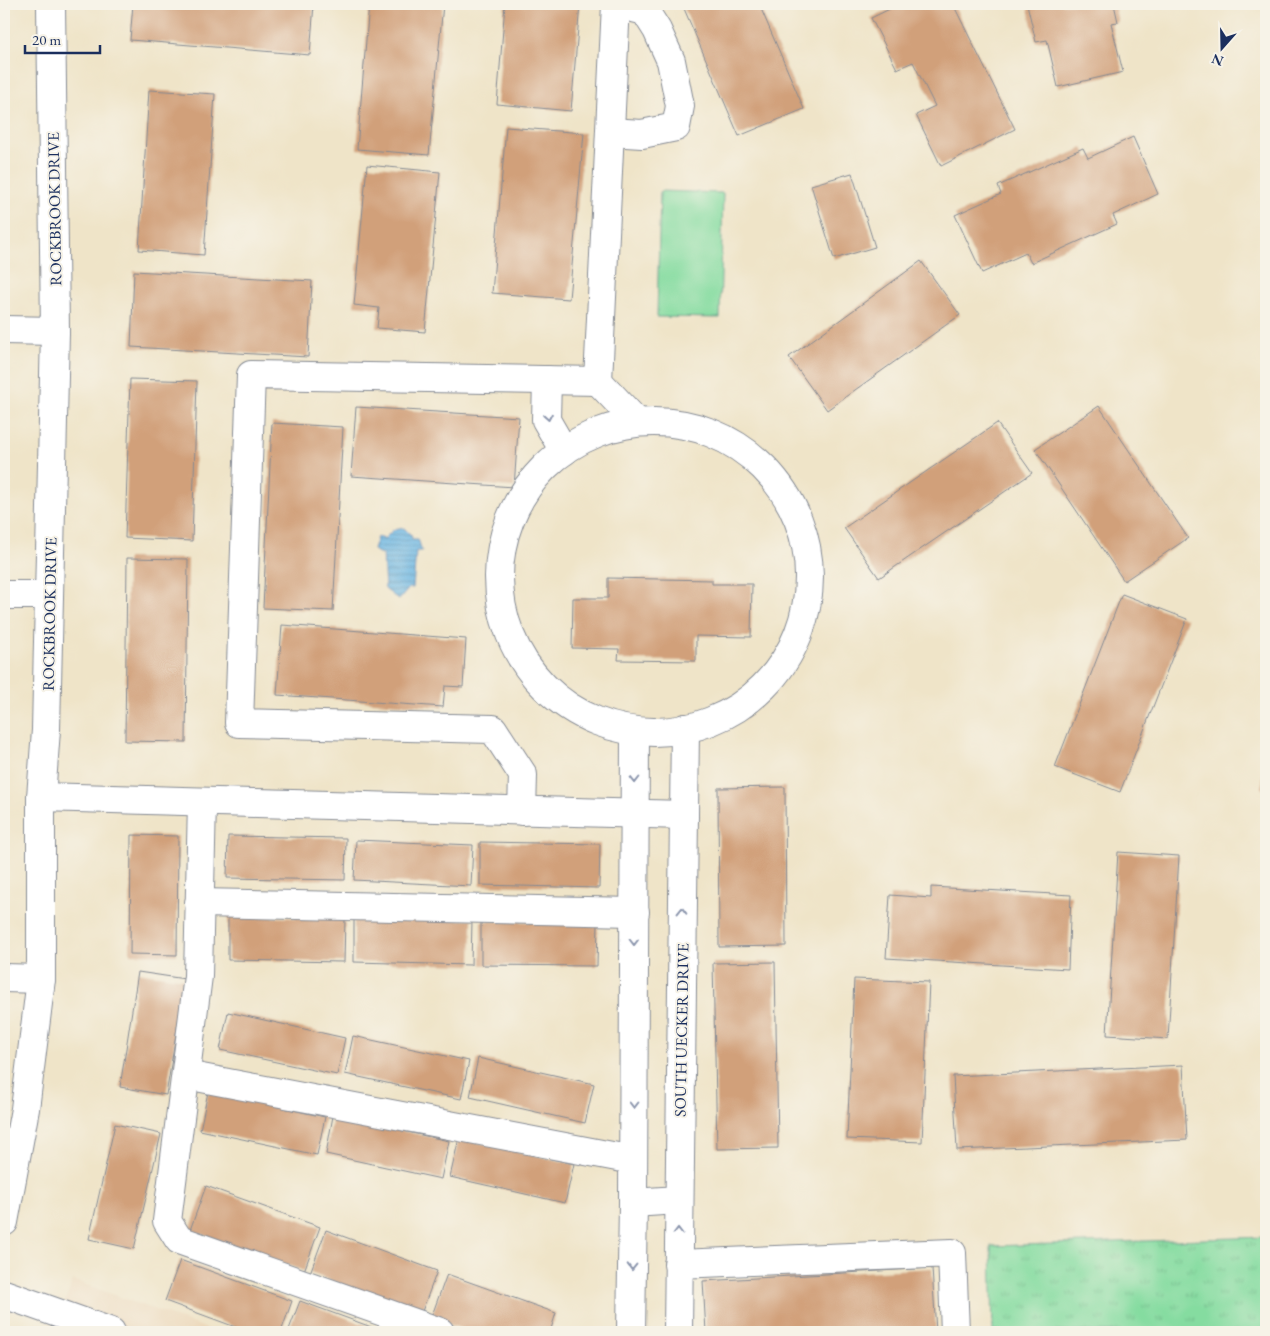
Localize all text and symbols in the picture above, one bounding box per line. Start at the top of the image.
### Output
scale bar [25,22,100,54]
north arrow [1198,22,1248,72]
text: 20 m [32,30,61,49]
text: N [1209,50,1226,71]
street label: ROCKBROOK DRIVE [43,132,66,286]
one-way arrow [543,413,553,422]
street label: ROCKBROOK DRIVE [38,537,61,691]
one-way arrow [630,776,640,784]
one-way arrow [677,907,687,914]
one-way arrow [629,938,639,946]
street label: SOUTH UECKER DRIVE [669,943,694,1117]
one-way arrow [629,1101,639,1109]
one-way arrow [673,1227,683,1234]
one-way arrow [627,1264,637,1271]

